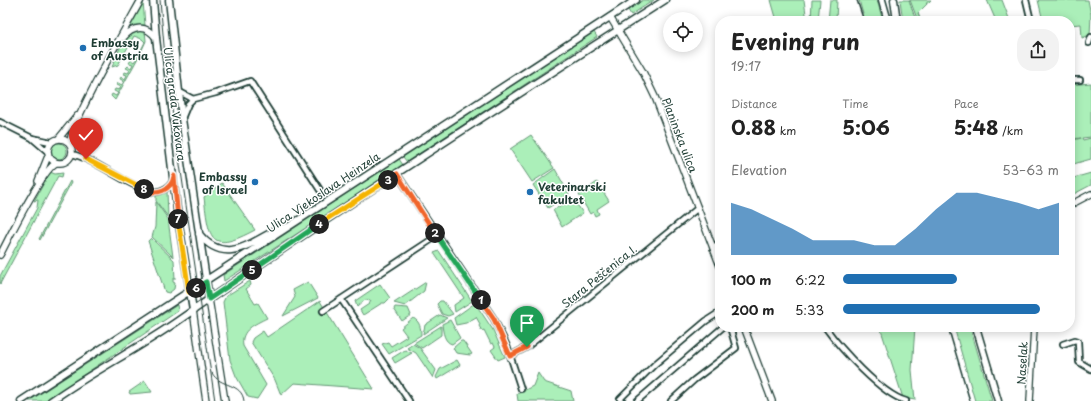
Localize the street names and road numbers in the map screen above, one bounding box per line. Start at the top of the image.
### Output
street label: Ulica grada Vukovara [160,46,190,162]
street label: Planinska ulica [658,95,702,176]
street label: Ulica Vjekoslava Heinzela [263,147,383,236]
street label: Stara Peščenica I. [558,240,640,312]
street label: Naselak [1012,341,1032,385]

